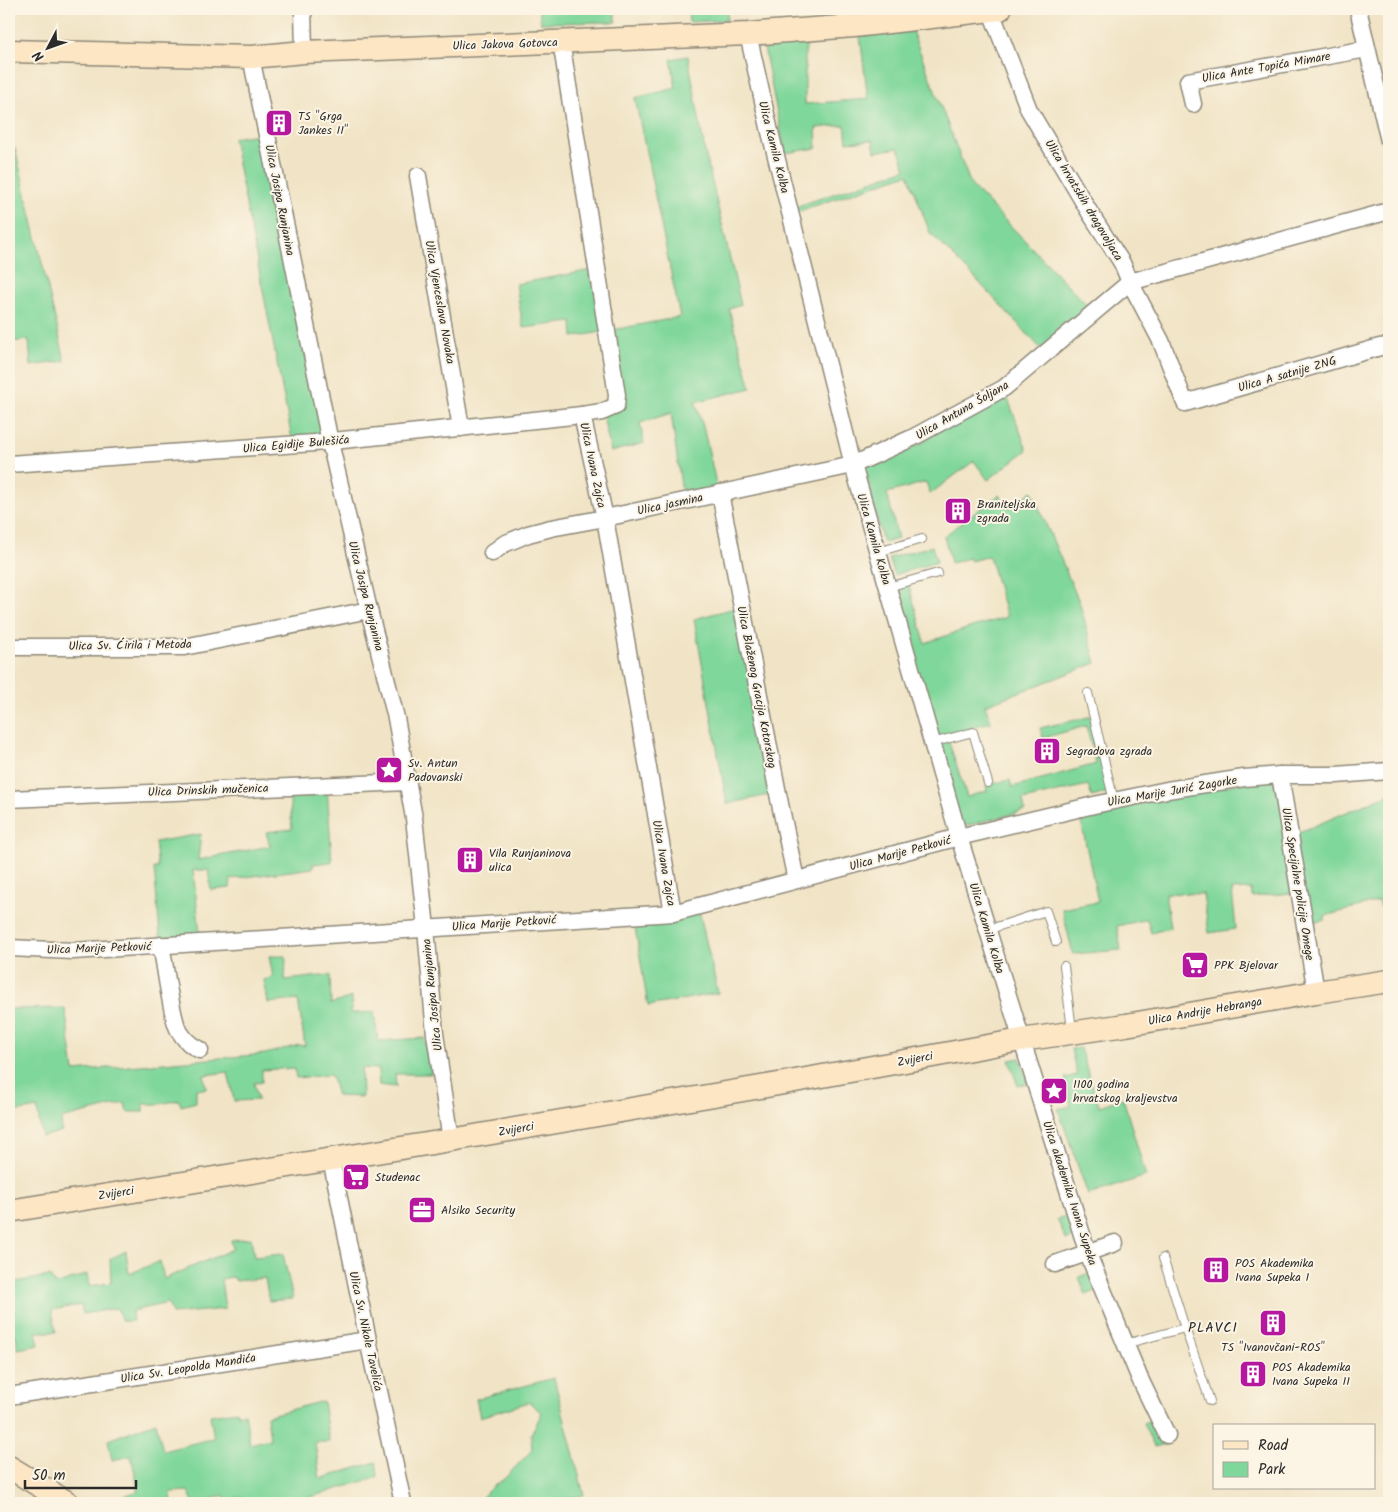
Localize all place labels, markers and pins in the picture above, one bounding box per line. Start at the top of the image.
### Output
place label: TS "Grga Jankes II" [298,107,348,140]
building icon: TS "Grga Jankes II" [264,108,294,138]
place label: Braniteljska zgrada [977,495,1036,528]
building icon: Braniteljska zgrada [943,496,973,526]
building icon: Segradova zgrada [1032,736,1062,766]
place label: Segradova zgrada [1066,742,1153,761]
place label: Sv. Antun Padovanski [408,754,463,787]
place icon: Sv. Antun Padovanski [374,755,404,785]
place label: Vila Runjaninova ulica [489,844,572,877]
building icon: Vila Runjaninova ulica [455,845,485,875]
supermarket icon: PPK Bjelovar [1180,950,1210,980]
place label: PPK Bjelovar [1214,956,1279,975]
place label: 1100 godina hrvatskog kraljevstva [1073,1075,1178,1108]
place icon: 1100 godina hrvatskog kraljevstva [1039,1076,1069,1106]
supermarket icon: Studenac [341,1162,371,1192]
place label: Studenac [375,1168,421,1187]
office icon: Alsiko Security [407,1195,437,1225]
place label: Alsiko Security [441,1201,515,1220]
place label: POS Akademika Ivana Supeka I [1235,1254,1314,1287]
building icon: POS Akademika Ivana Supeka I [1201,1255,1231,1285]
building icon: TS "Ivanovčani-ROS" [1258,1308,1288,1338]
place label: TS "Ivanovčani-ROS" [1221,1338,1325,1357]
place label: POS Akademika Ivana Supeka II [1272,1358,1351,1391]
building icon: POS Akademika Ivana Supeka II [1238,1359,1268,1389]

